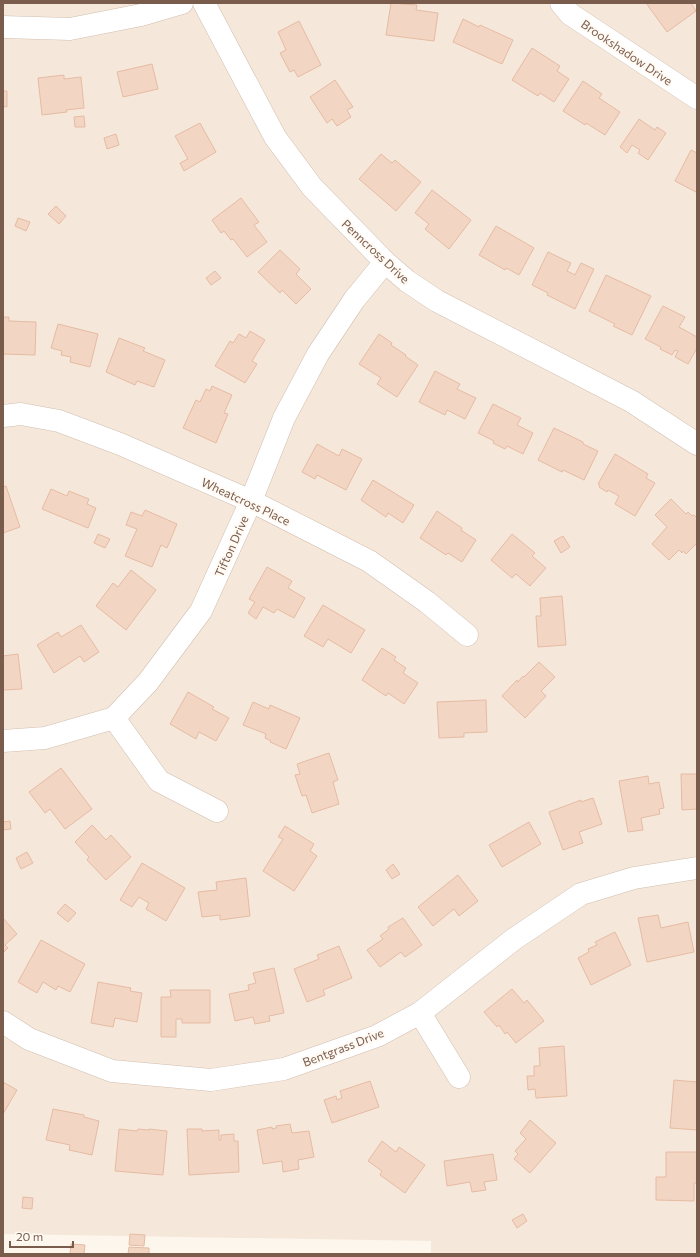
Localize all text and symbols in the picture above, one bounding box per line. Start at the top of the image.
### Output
street label: Brookshadow Drive [579,16,675,88]
street label: Penncross Drive [339,216,413,286]
street label: Wheatcross Place [199,474,293,528]
street label: Tifton Drive [211,513,251,579]
street label: Bentgrass Drive [301,1025,385,1069]
scale bar [10,1223,73,1249]
text: 20 m [16,1229,43,1243]

